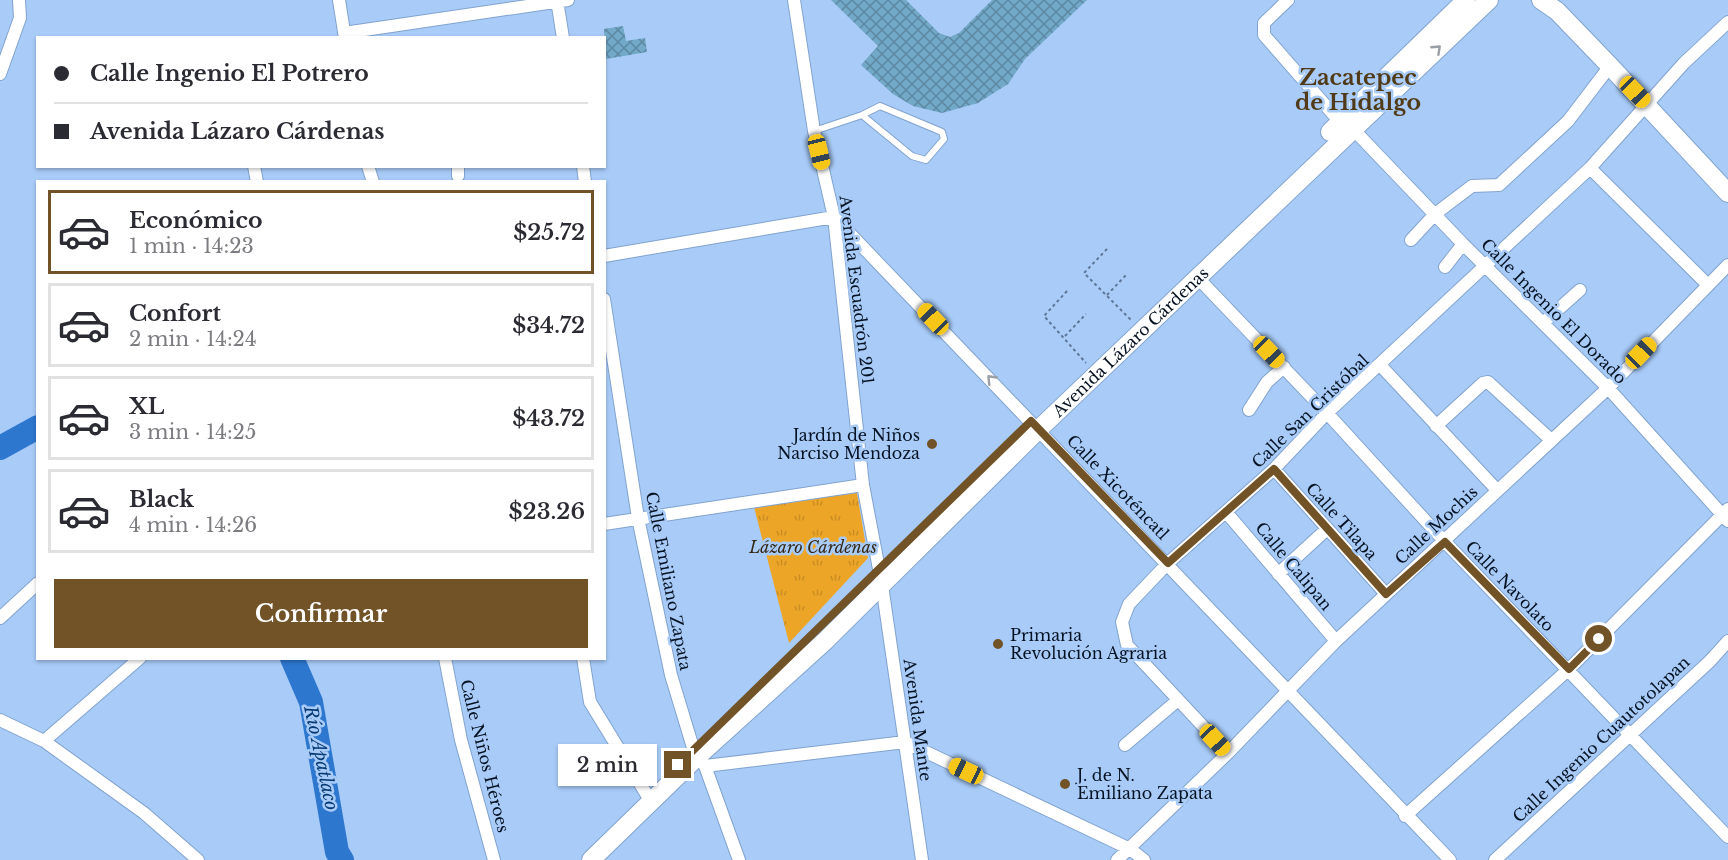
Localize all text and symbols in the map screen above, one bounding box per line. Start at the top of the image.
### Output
one-way arrow [1430,45,1440,56]
text: Calle Ingenio El Potrero [90,60,369,87]
district label: Zacatepec de Hidalgo [1295,64,1421,116]
car [1616,73,1654,111]
text: Avenida Lázaro Cárdenas [90,118,385,145]
car [806,132,832,172]
street label: Avenida Escuadrón 201 [835,193,879,386]
icon: car [57,205,111,259]
text: Económico [129,207,262,234]
text: $25.72 [513,219,585,246]
text: 1 min · 14:23 [129,234,254,258]
street label: Calle Ingenio El Dorado [1477,234,1631,388]
street label: Avenida Lázaro Cárdenas [1048,263,1212,422]
icon: car [57,298,111,352]
text: Confort [129,300,221,327]
car [914,300,952,338]
text: $34.72 [512,312,585,339]
text: 2 min · 14:24 [129,327,257,351]
car [1250,333,1288,371]
car [1622,334,1660,372]
street label: Calle San Cristóbal [1247,350,1373,472]
one-way arrow [987,375,998,386]
icon: car [57,391,111,445]
text: XL [129,393,164,420]
text: $43.72 [512,405,585,432]
text: 3 min · 14:25 [129,420,256,444]
place label: Jardín de Niños Narciso Mendoza [777,425,920,463]
street label: Calle Xicoténcatl [1063,430,1173,544]
marker: Jardín de Niños Narciso Mendoza [925,437,939,451]
street label: Calle Tilapa [1302,478,1382,564]
street label: Calle Mochis [1391,482,1481,568]
icon: car [57,484,111,538]
text: Black [129,486,194,513]
street label: Calle Emiliano Zapata [642,490,696,672]
text: $23.26 [509,498,585,525]
text: 4 min · 14:26 [129,513,257,537]
street label: Calle Calipan [1251,518,1337,614]
street label: Calle Navolato [1462,536,1558,636]
park label: Lázaro Cárdenas [748,537,877,557]
button: Confirmar [54,579,588,648]
place label: Primaria Revolución Agraria [1010,625,1167,663]
route start [1585,625,1612,652]
marker: Primaria Revolución Agraria [991,637,1005,651]
street label: Calle Ingenio Cuautotolapan [1508,652,1694,826]
street label: Avenida Mante [899,657,936,782]
street label: Calle Niños Héroes [456,677,514,835]
water label: Río Apatlaco [299,703,343,812]
car [1196,721,1234,759]
callout: 2 min [558,744,657,786]
route end [664,751,691,778]
text: 2 min [577,753,638,777]
car [946,755,986,787]
place label: J. de N. Emiliano Zapata [1075,765,1213,803]
marker: J. de N. Emiliano Zapata [1058,777,1072,791]

